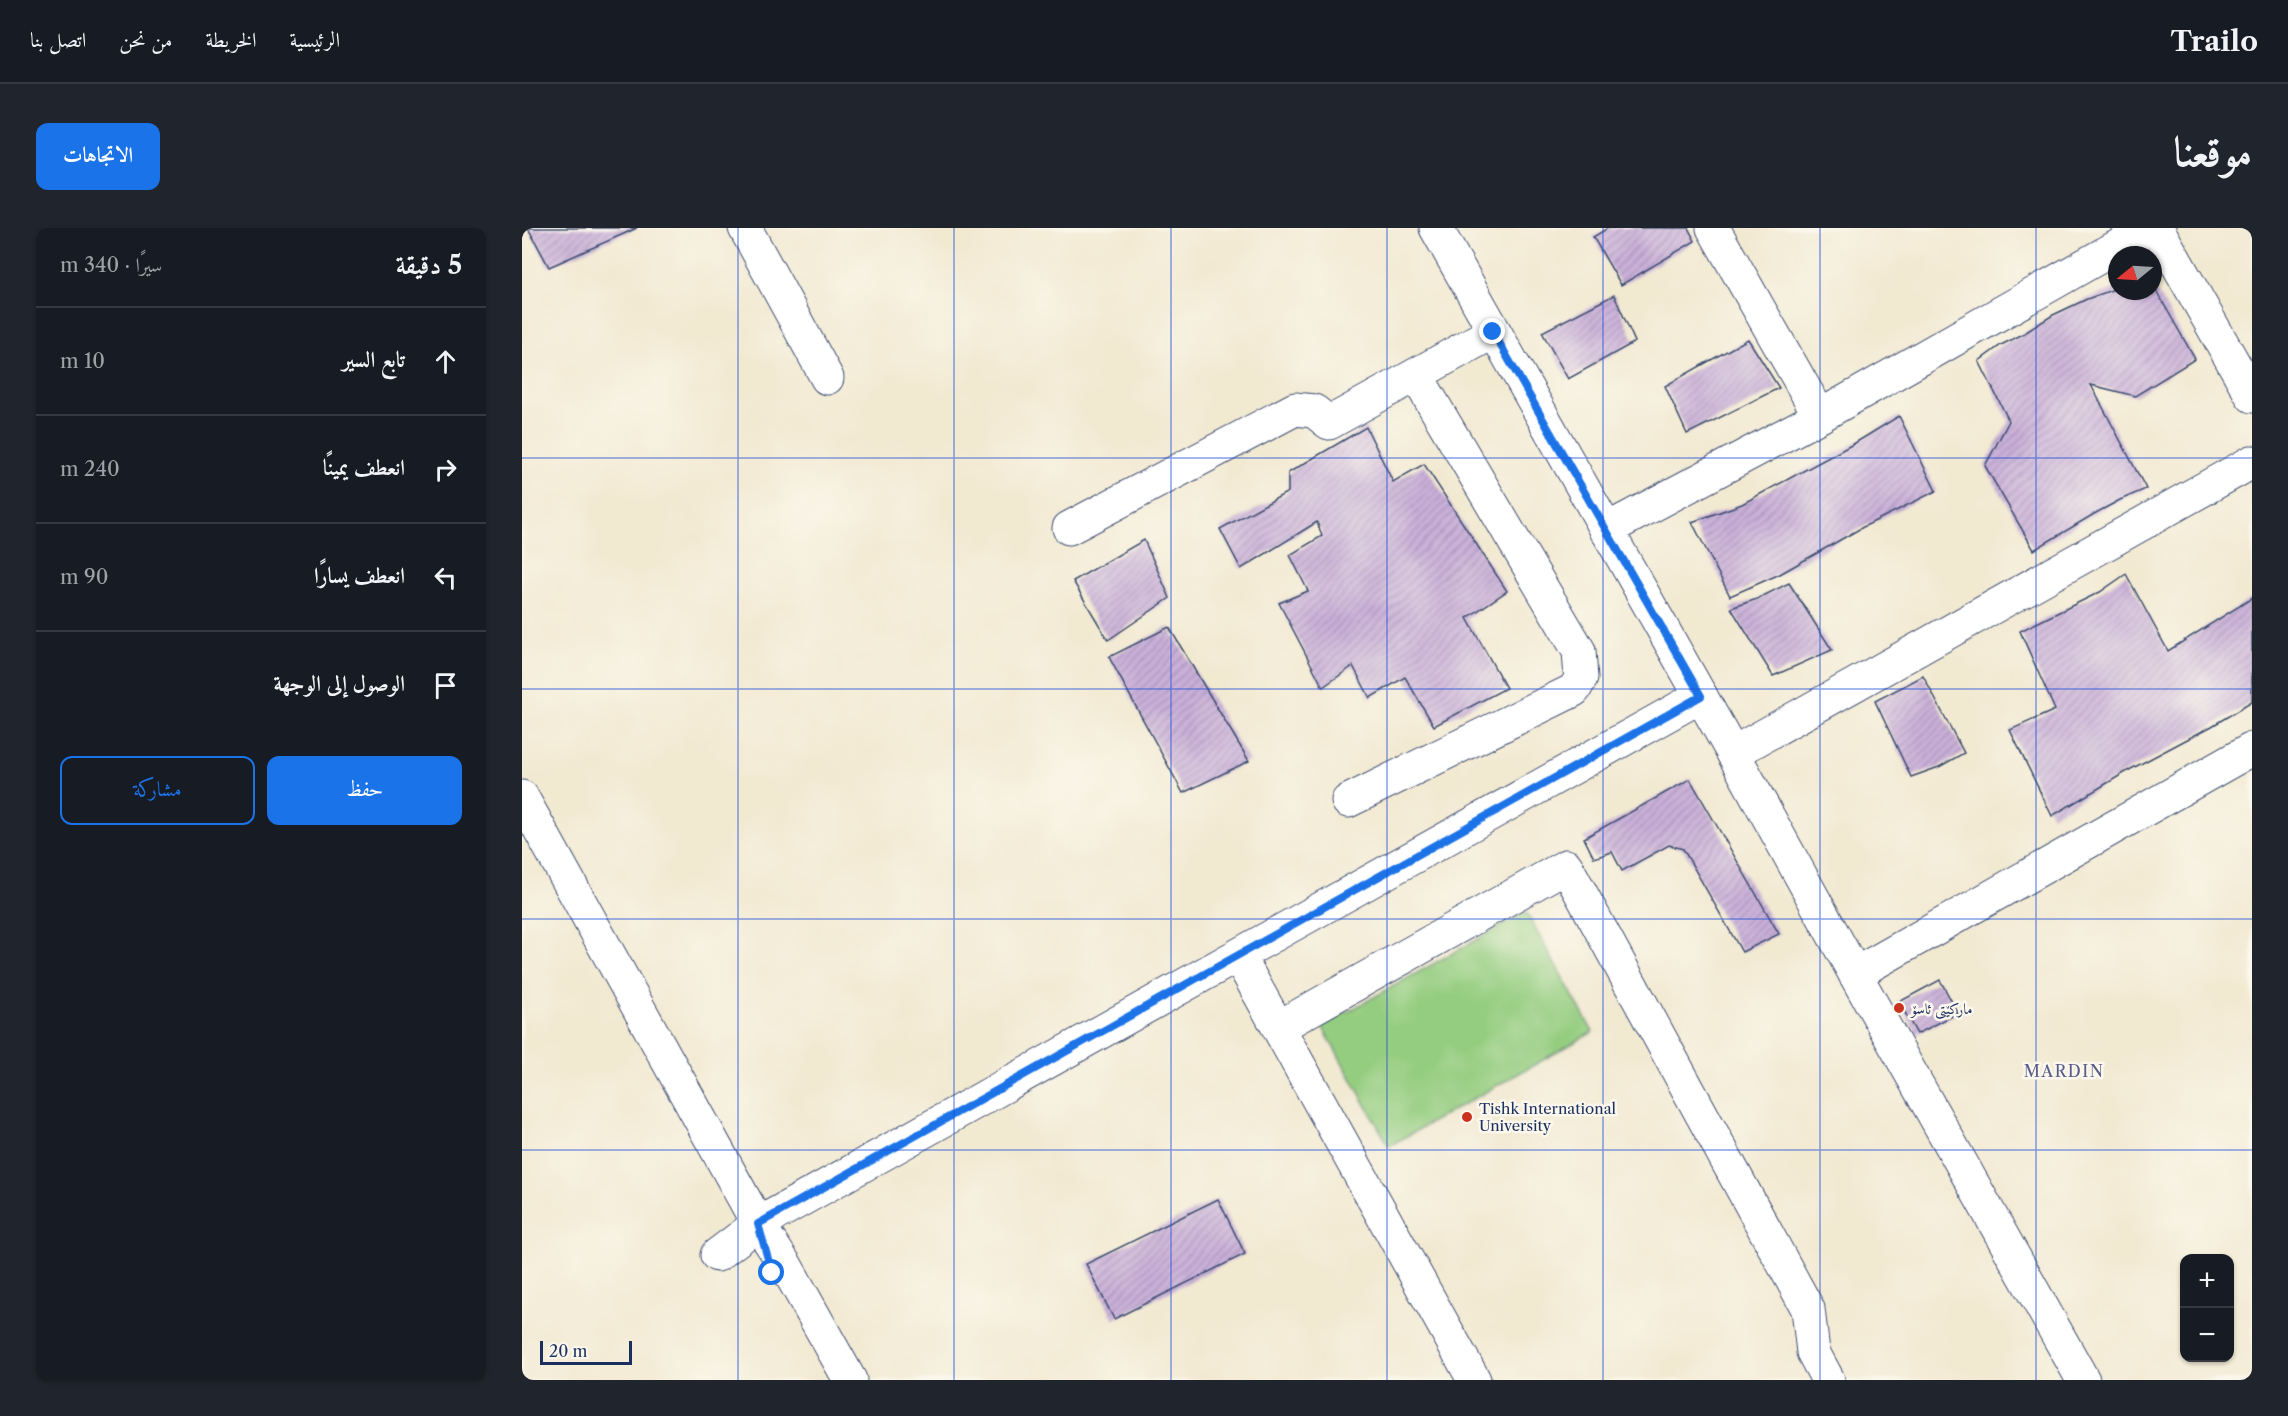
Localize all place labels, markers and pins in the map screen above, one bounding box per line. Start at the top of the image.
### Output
place label: مارکێتی ئاسۆ [1909,999,1973,1020]
marker: مارکێتی ئاسۆ [1892,1001,1906,1015]
place label: Tishk International University [1479,1099,1617,1135]
marker: Tishk International University [1460,1110,1474,1124]

